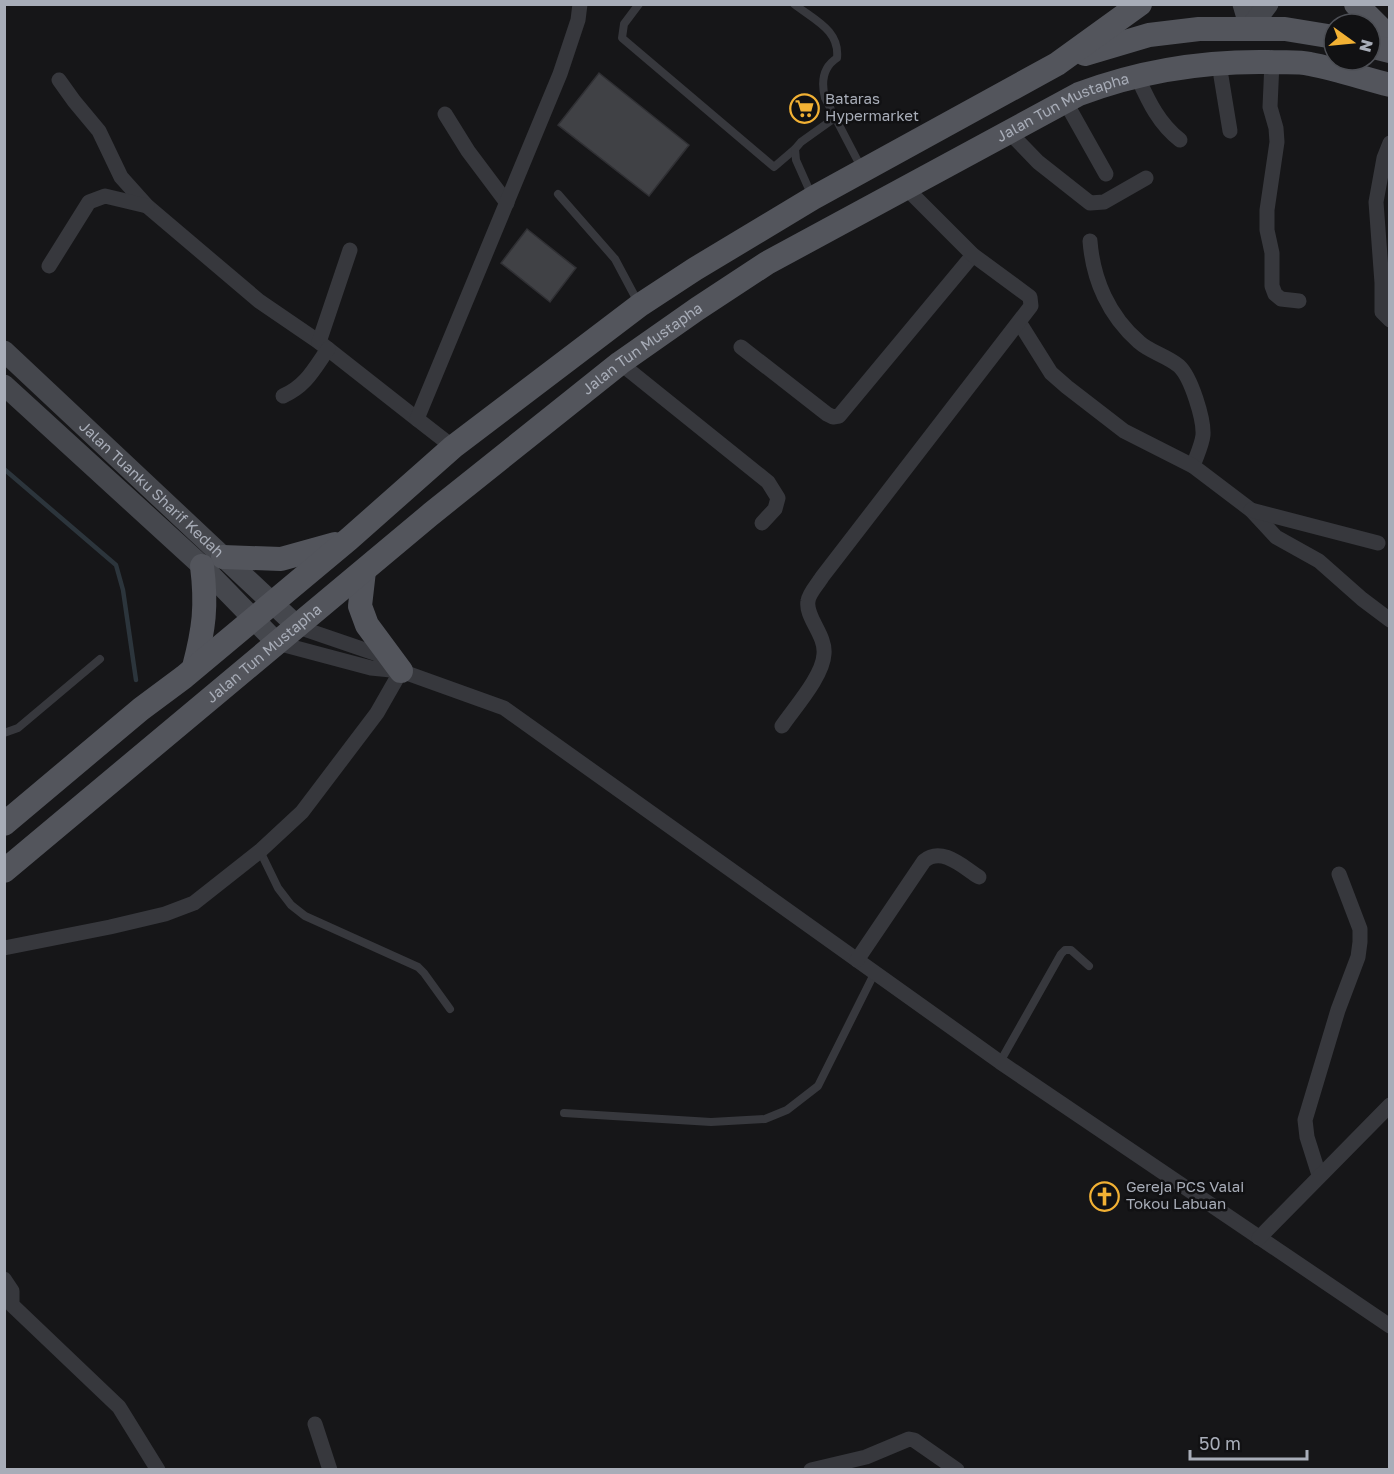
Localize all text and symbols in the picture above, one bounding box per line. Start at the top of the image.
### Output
north arrow [1322,12,1382,72]
text: N [1355,37,1378,54]
street label: Jalan Tun Mustapha [993,69,1131,145]
place label: Bataras Hypermarket [825,89,919,124]
supermarket icon: Bataras Hypermarket [788,92,820,124]
street label: Jalan Tun Mustapha [578,298,705,398]
street label: Jalan Tuanku Sharif Kedah [76,416,228,561]
street label: Jalan Tun Mustapha [202,600,325,706]
place label: Gereja PCS Valai Tokou Labuan [1126,1177,1244,1212]
church icon: Gereja PCS Valai Tokou Labuan [1089,1180,1121,1212]
scale bar [1190,1423,1307,1461]
text: 50 m [1199,1432,1241,1454]

